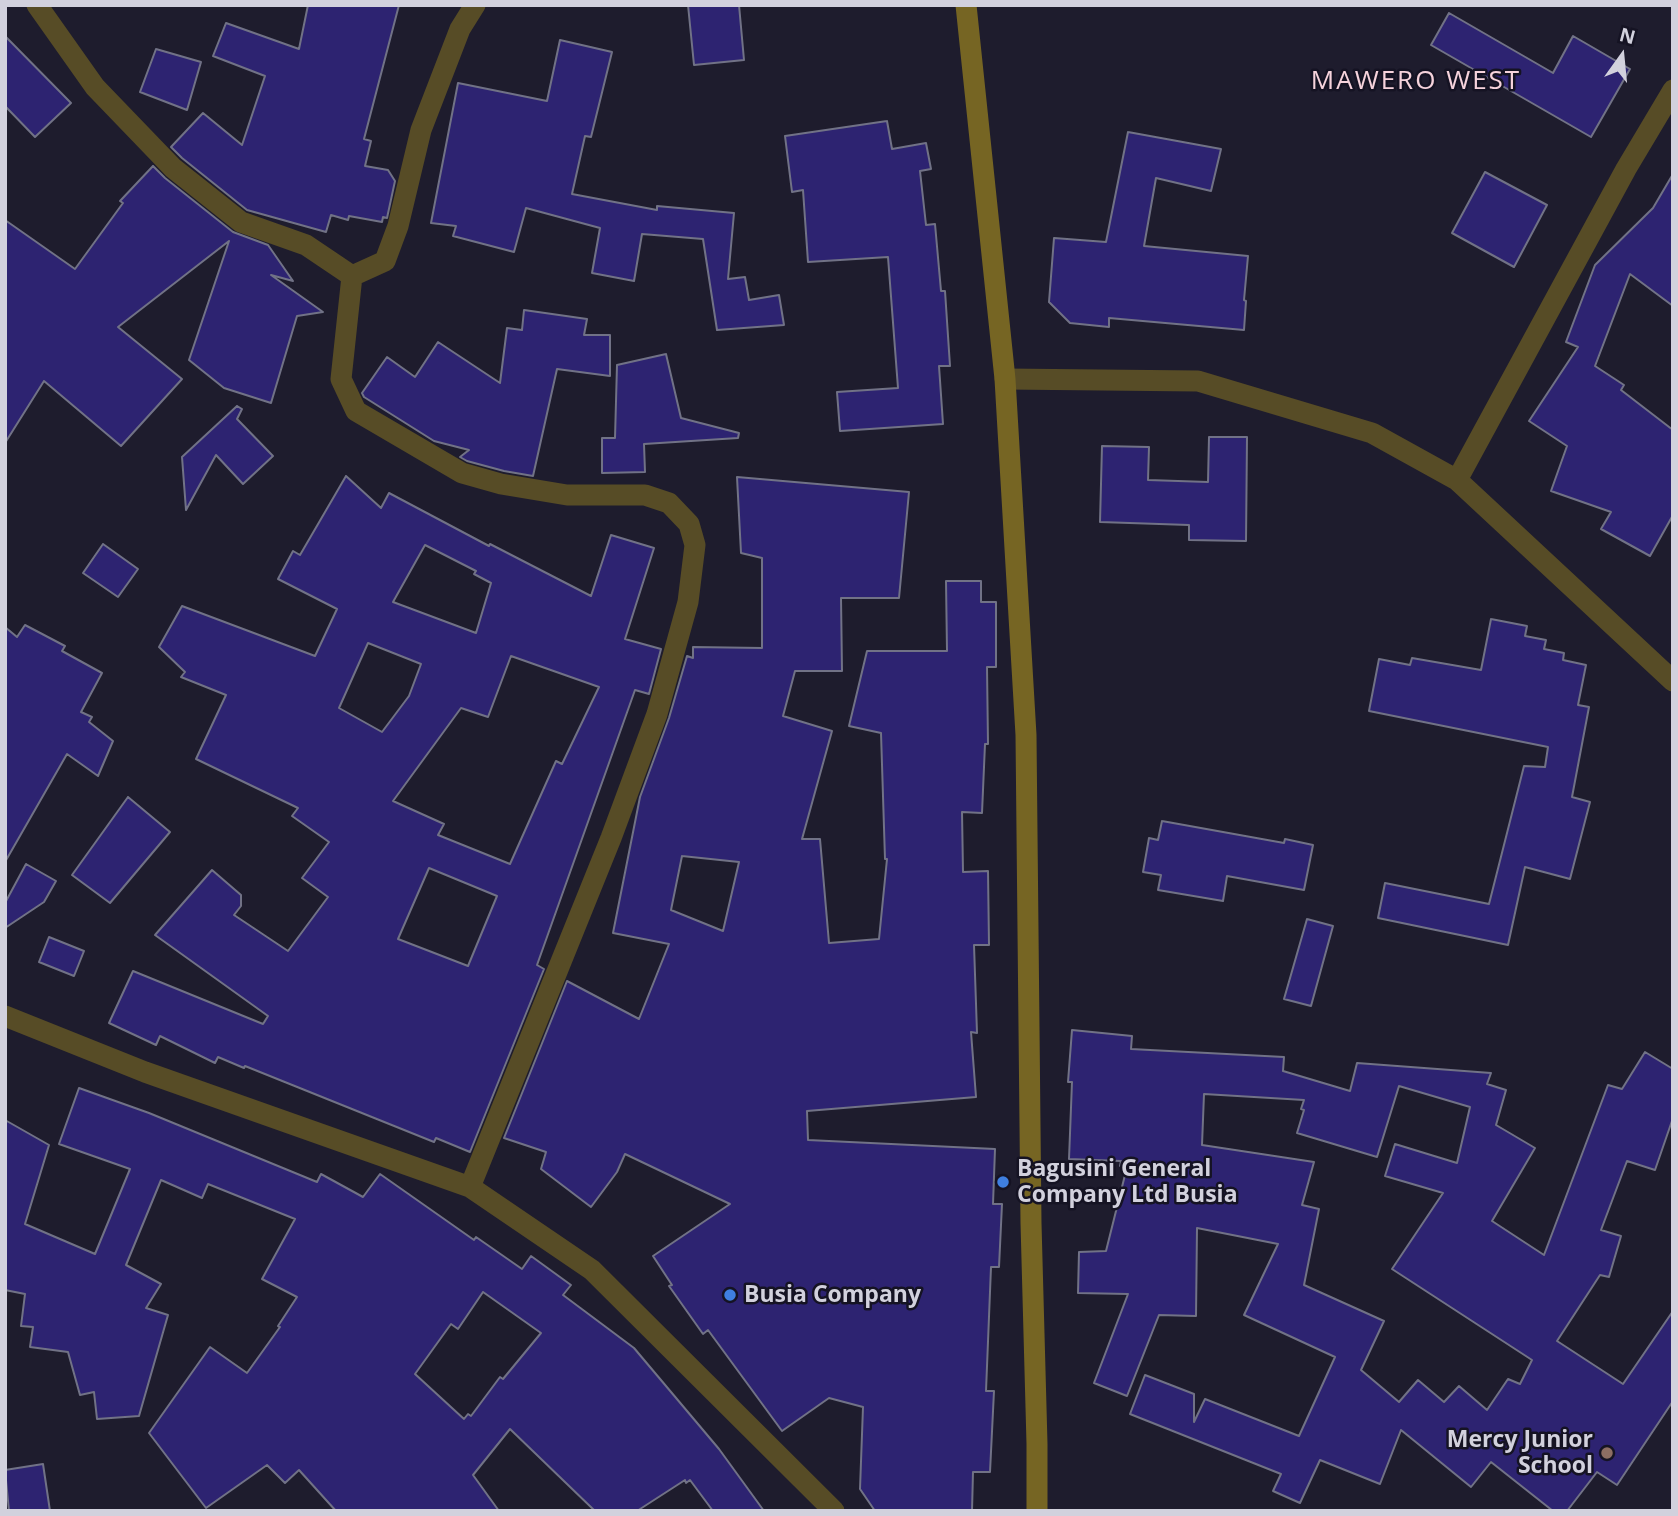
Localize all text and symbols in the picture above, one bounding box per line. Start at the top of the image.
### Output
north arrow [1587,21,1657,91]
text: N [1617,21,1638,50]
district label: MAWERO WEST [1312,66,1520,98]
place label: Bagusini General Company Ltd Busia [1017,1155,1238,1209]
marker: Bagusini General Company Ltd Busia [995,1174,1011,1190]
place label: Busia Company [744,1281,921,1309]
marker: Busia Company [722,1287,738,1303]
place label: Mercy Junior School [1447,1426,1593,1480]
marker: Mercy Junior School [1599,1445,1615,1461]

